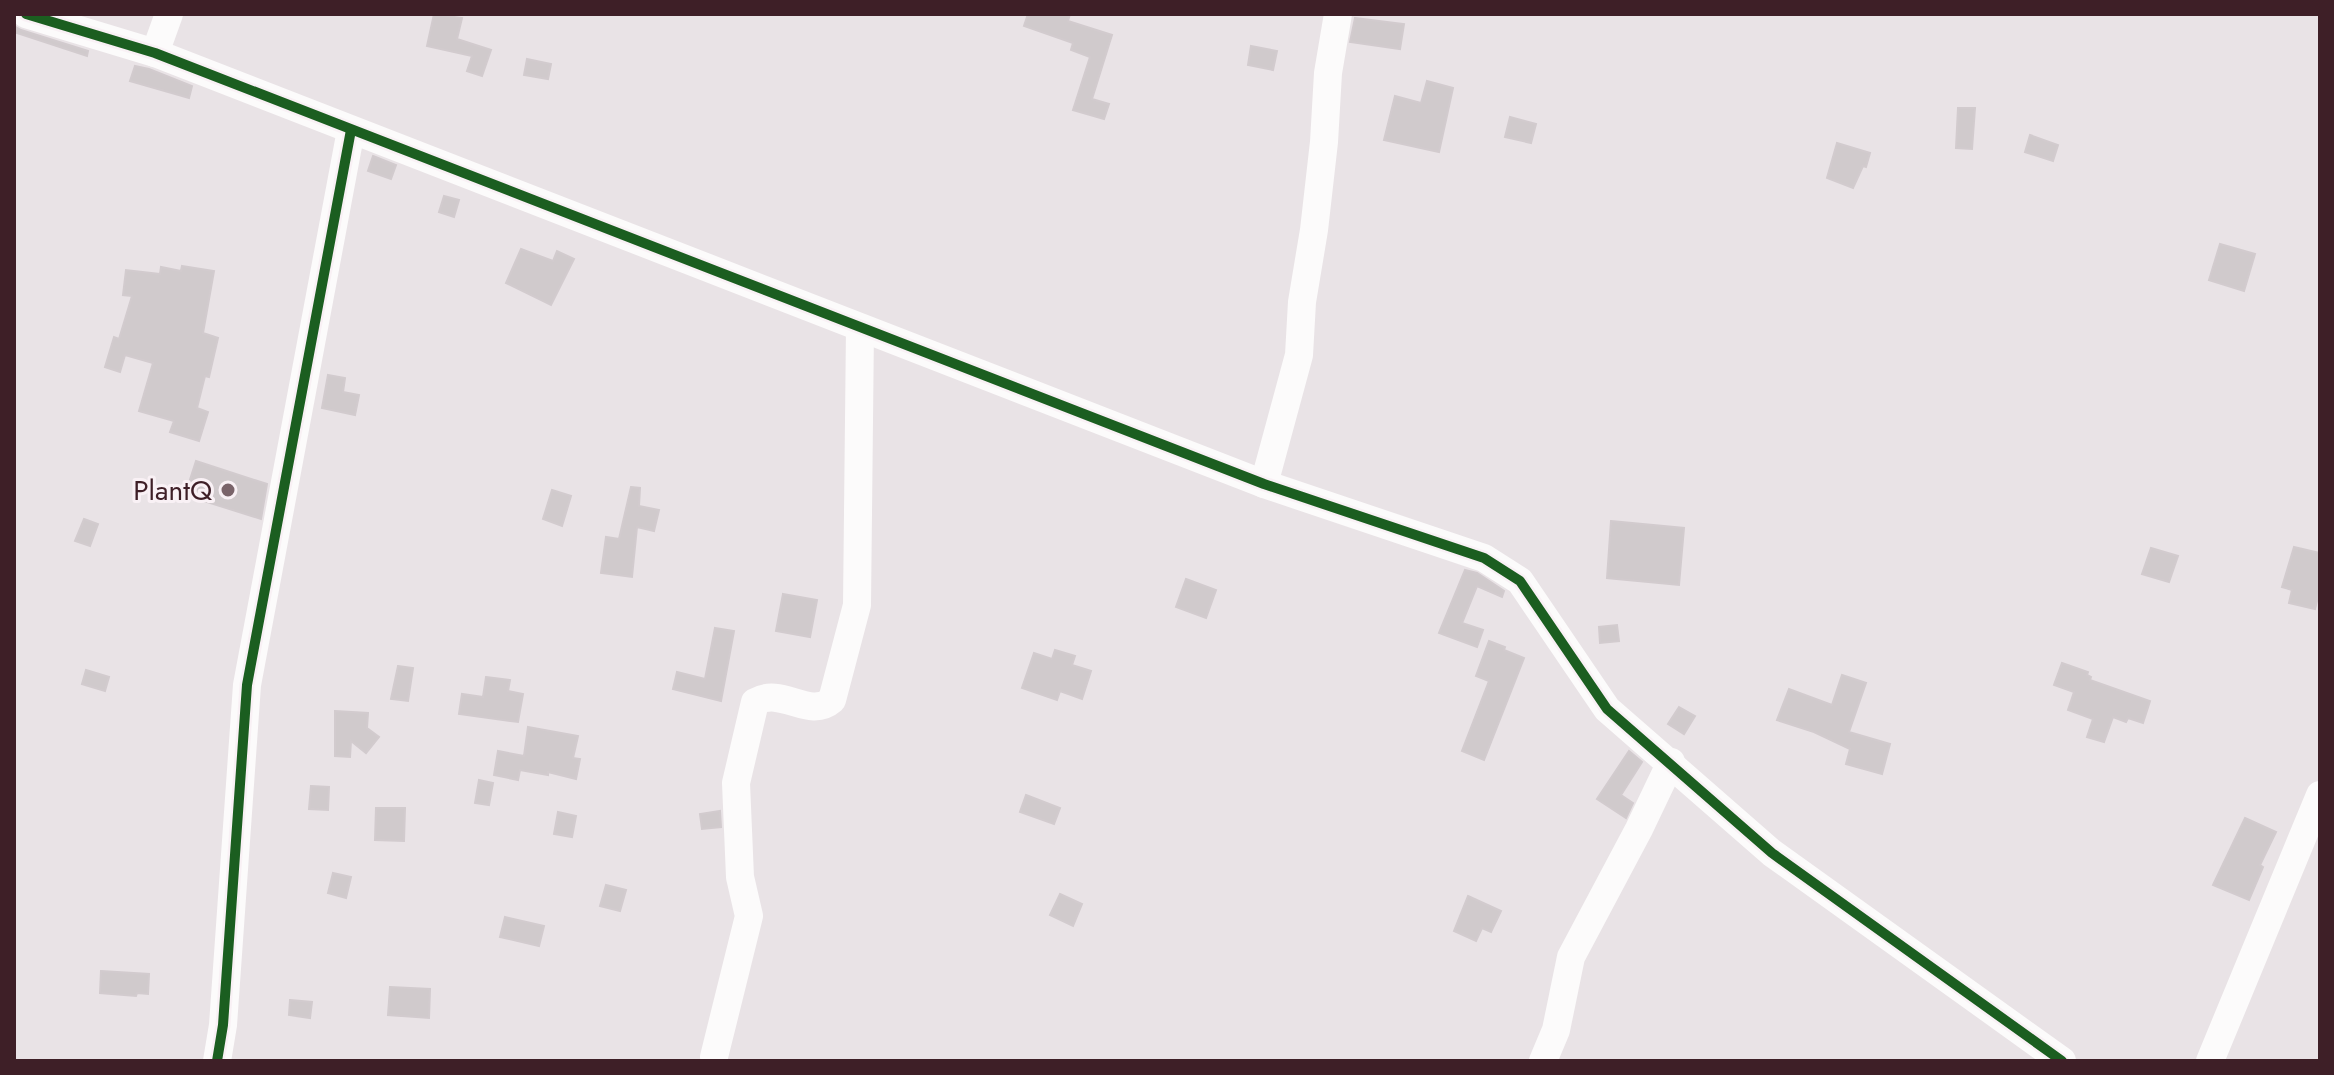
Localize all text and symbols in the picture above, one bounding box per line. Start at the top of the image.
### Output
place label: PlantQ [133,470,213,511]
marker: PlantQ [219,481,237,499]

